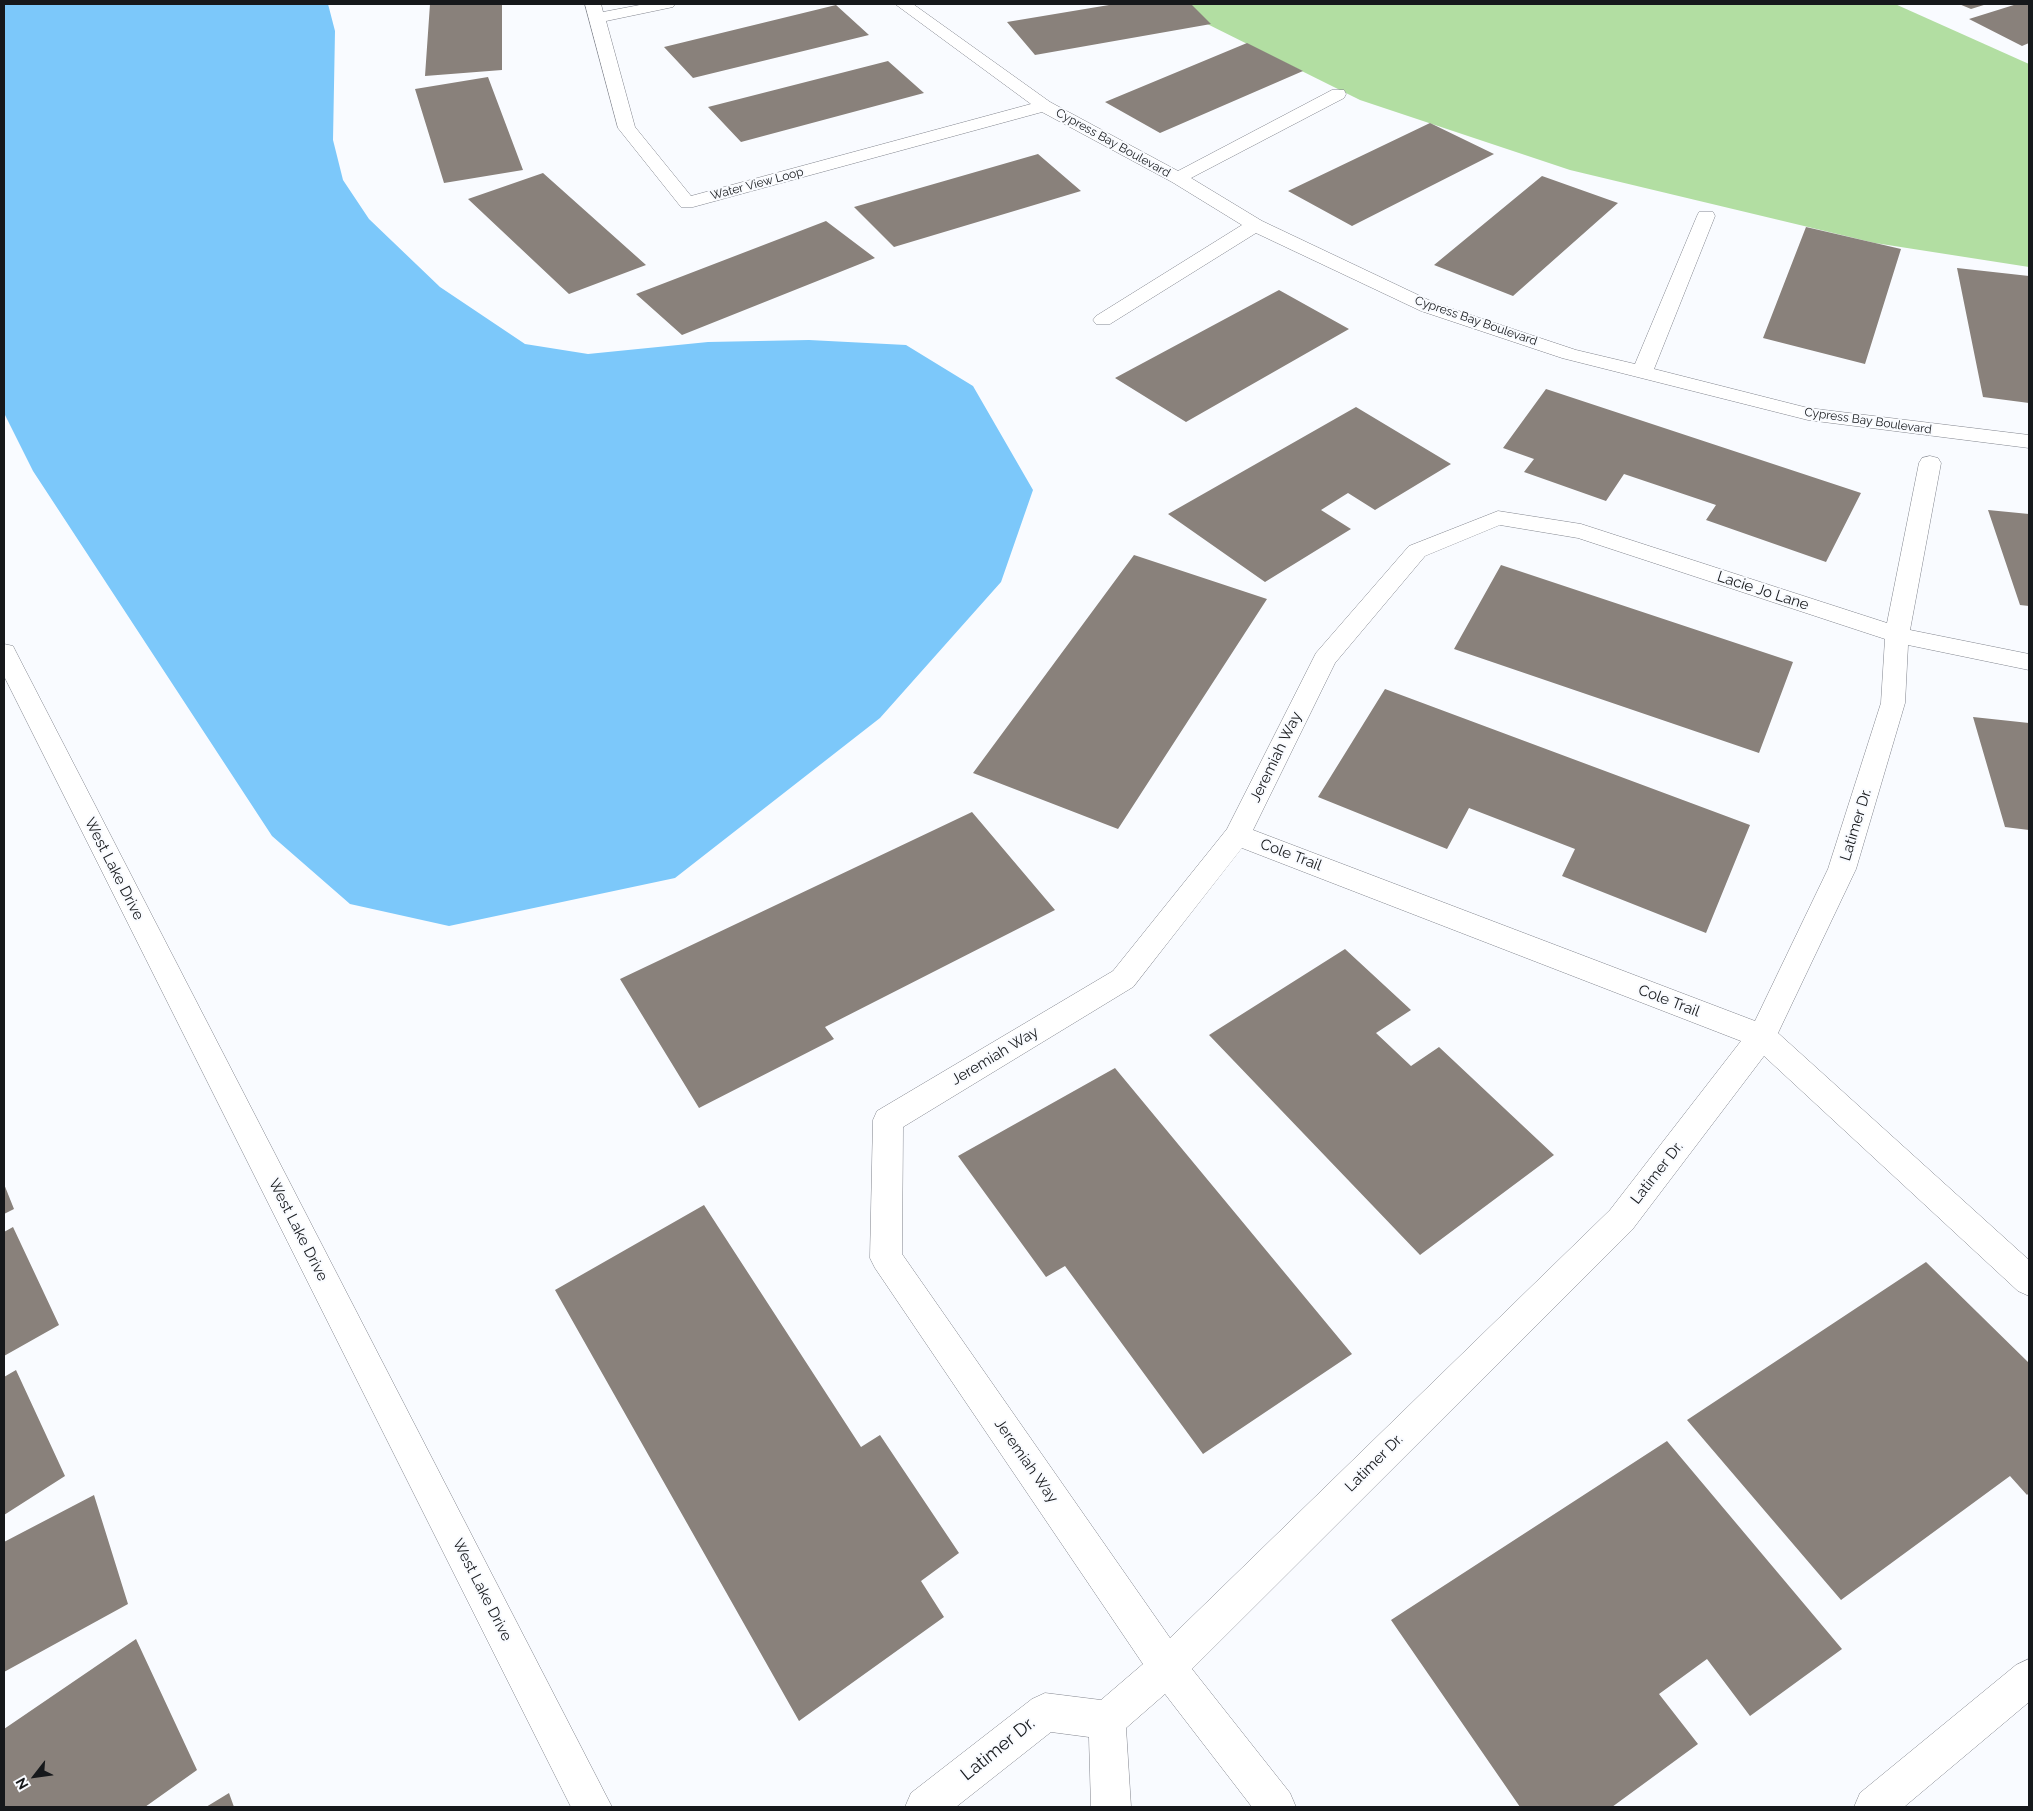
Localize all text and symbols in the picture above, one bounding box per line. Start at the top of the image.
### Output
street label: Cypress Bay Boulevard [1053,106,1173,180]
street label: Water View Loop [709,165,805,203]
street label: Cypress Bay Boulevard [1413,293,1539,349]
street label: Cypress Bay Boulevard [1803,405,1933,437]
street label: Lacie Jo Lane [1715,568,1811,614]
street label: Jeremiah Way [1246,709,1306,805]
street label: Latimer Dr. [1837,787,1875,863]
street label: West Lake Drive [80,815,148,923]
street label: Cole Trail [1258,835,1324,875]
street label: Cole Trail [1636,981,1702,1021]
street label: Jeremiah Way [948,1023,1042,1089]
street label: Latimer Dr. [1627,1138,1687,1208]
street label: West Lake Drive [264,1176,332,1284]
street label: Jeremiah Way [990,1416,1062,1506]
street label: Latimer Dr. [1341,1430,1407,1496]
street label: West Lake Drive [448,1536,516,1644]
street label: Latimer Dr. [957,1713,1039,1785]
north arrow [10,1751,60,1801]
text: N [12,1775,32,1792]

